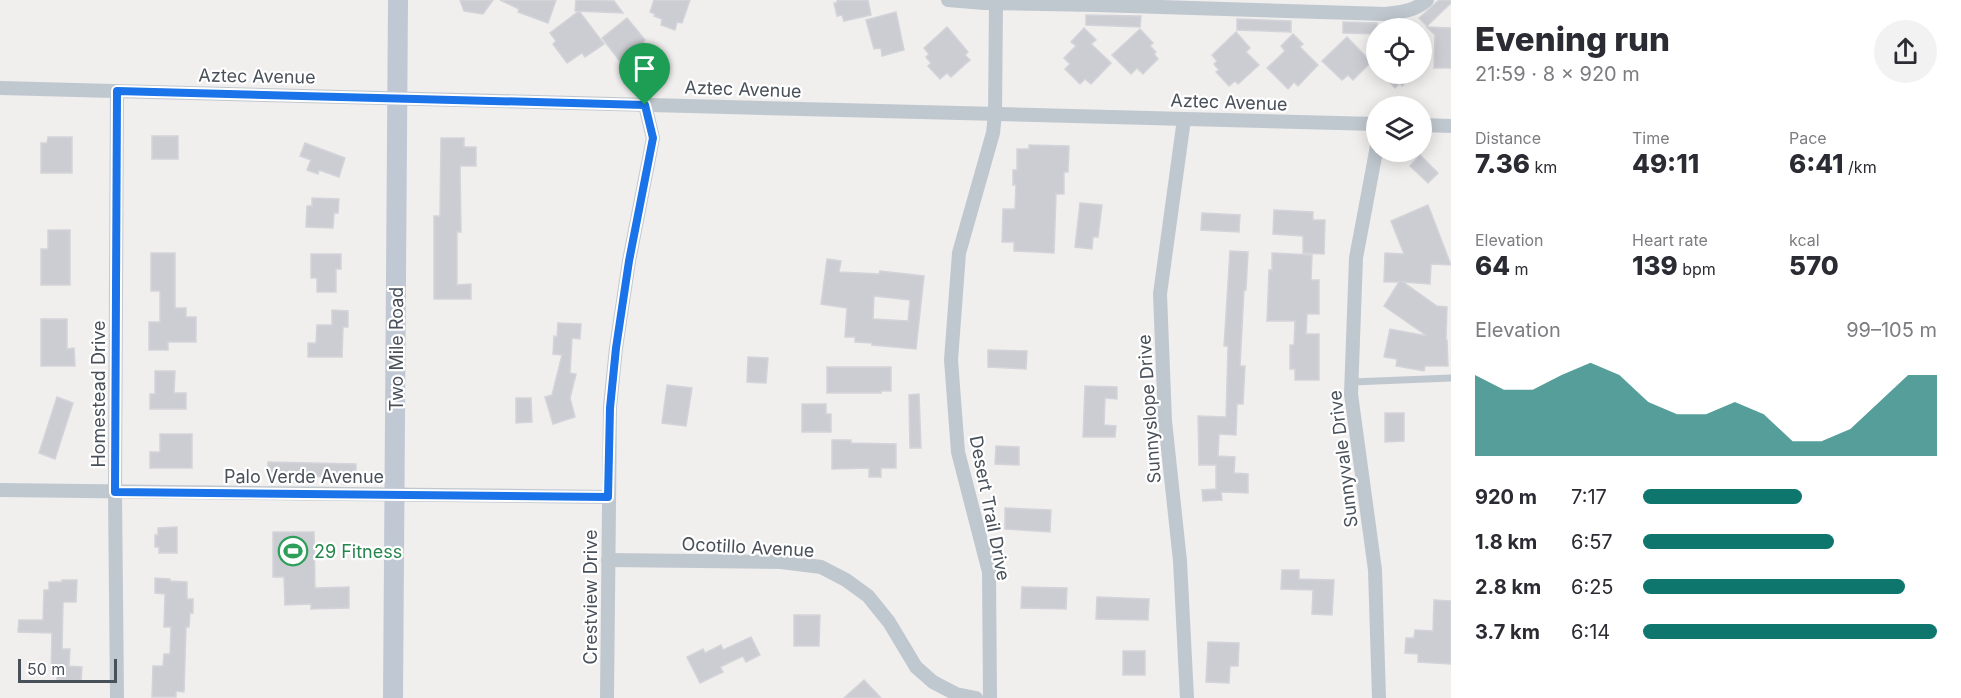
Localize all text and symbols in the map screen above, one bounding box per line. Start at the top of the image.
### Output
map controls [1366,18,1432,162]
button: locate [1366,18,1432,84]
text: Evening run [1475,19,1670,59]
button: share [1874,20,1937,83]
pin [619,43,670,105]
icon: arrive [628,52,661,85]
text: 21:59 · 8 × 920 m [1475,62,1640,86]
street label: Aztec Avenue [198,64,316,88]
street label: Aztec Avenue [684,76,802,102]
street label: Aztec Avenue [1170,89,1288,115]
button: layers [1366,96,1432,162]
text: Distance [1475,128,1541,148]
text: Time [1632,128,1670,148]
text: Pace [1789,128,1827,148]
text: 7.36 [1475,148,1530,179]
text: 49:11 [1632,148,1699,179]
text: 6:41 [1789,148,1844,179]
text: km [1530,157,1557,177]
text: /km [1844,157,1877,177]
text: Elevation [1475,230,1544,250]
text: Heart rate [1632,230,1708,250]
text: kcal [1789,230,1820,250]
text: 64 [1475,250,1510,281]
text: 139 [1632,250,1678,281]
text: 570 [1789,250,1839,281]
text: m [1510,259,1529,279]
text: bpm [1678,259,1716,279]
street label: Two Mile Road [386,287,407,411]
text: Elevation [1475,318,1561,342]
text: 99–105 m [1846,318,1937,342]
street label: Homestead Drive [88,320,109,468]
street label: Sunnyslope Drive [1133,334,1165,484]
street label: Sunnyvale Drive [1324,389,1362,529]
street label: Desert Trail Drive [966,434,1014,582]
street label: Palo Verde Avenue [224,466,384,487]
text: 920 m [1475,485,1537,509]
text: 7:17 [1571,485,1607,509]
street label: Crestview Drive [580,530,601,664]
text: 1.8 km [1475,530,1537,554]
text: 6:57 [1571,530,1613,554]
street label: Ocotillo Avenue [681,533,815,561]
sports icon: 29 Fitness [277,535,309,567]
place label: 29 Fitness [314,541,402,562]
text: 2.8 km [1475,575,1541,599]
text: 6:25 [1571,575,1614,599]
text: 3.7 km [1475,620,1540,644]
text: 6:14 [1571,620,1610,644]
scale bar [18,656,117,684]
text: 50 m [27,659,65,679]

